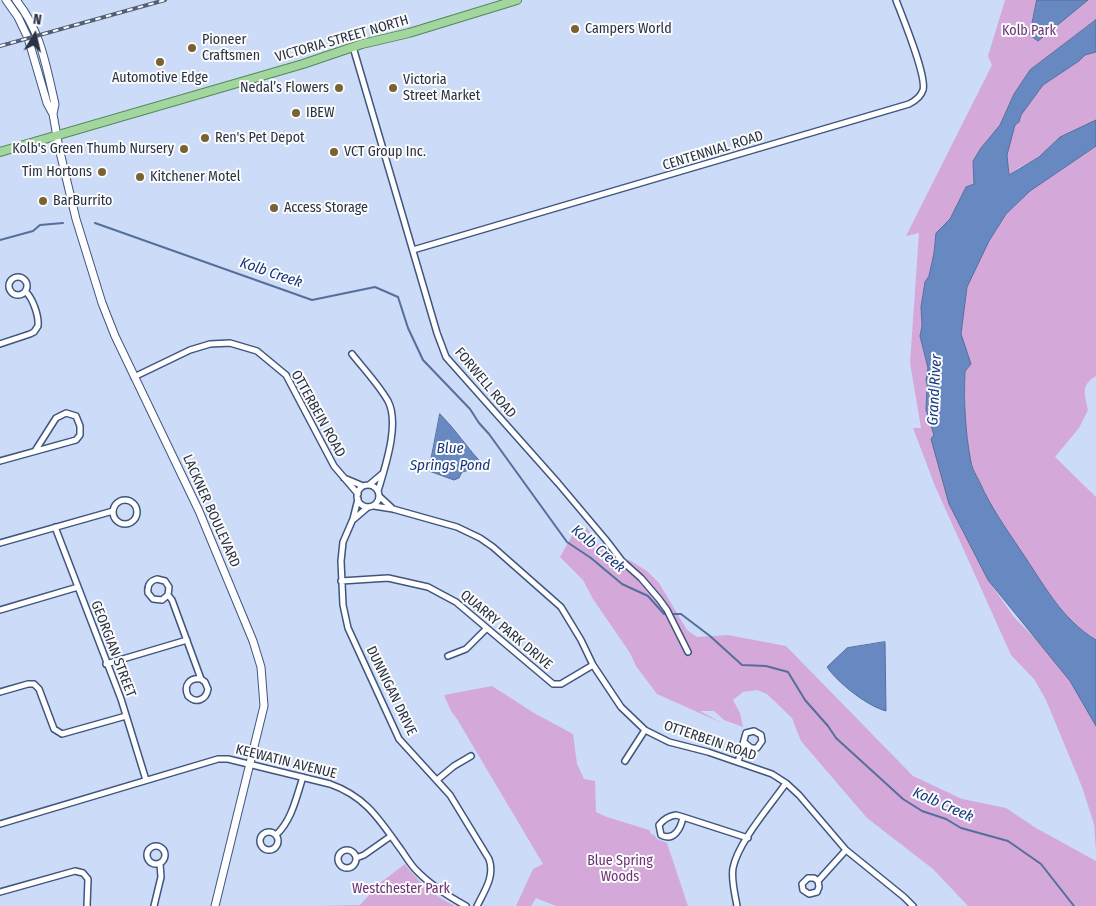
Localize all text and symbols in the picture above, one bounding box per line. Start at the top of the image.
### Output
north arrow [10,10,60,60]
text: N [32,11,43,29]
street label: VICTORIA STREET NORTH [273,12,411,66]
place label: Campers World [585,21,672,37]
marker: Campers World [569,23,581,35]
park label: Kolb Park [1002,23,1056,39]
place label: Pioneer Craftsmen [202,32,260,64]
marker: Pioneer Craftsmen [186,42,198,54]
marker: Automotive Edge [154,56,166,68]
place label: Automotive Edge [112,70,208,86]
place label: Victoria Street Market [403,72,480,104]
place label: Nedal’s Flowers [240,80,329,96]
marker: Nedal’s Flowers [333,82,345,94]
marker: Victoria Street Market [387,82,399,94]
place label: IBEW [306,105,334,121]
marker: IBEW [290,107,302,119]
street label: CENTENNIAL ROAD [661,128,765,174]
place label: Ren's Pet Depot [215,130,305,146]
marker: Ren's Pet Depot [199,132,211,144]
place label: Kolb's Green Thumb Nursery [12,141,174,157]
marker: Kolb's Green Thumb Nursery [178,143,190,155]
place label: VCT Group Inc. [344,144,426,160]
marker: VCT Group Inc. [328,146,340,158]
place label: Tim Hortons [22,164,92,180]
marker: Tim Hortons [96,166,108,178]
place label: Kitchener Motel [150,169,240,185]
marker: Kitchener Motel [134,171,146,183]
place label: BarBurrito [53,193,112,209]
marker: BarBurrito [37,195,49,207]
place label: Access Storage [284,200,368,216]
marker: Access Storage [268,202,280,214]
water label: Kolb Creek [238,254,304,292]
street label: FORWELL ROAD [451,344,519,422]
water label: Grand River [924,354,946,426]
street label: OTTERBEIN ROAD [287,368,349,460]
water label: Blue Springs Pond [410,440,490,475]
street label: LACKNER BOULEVARD [179,452,243,570]
water label: Kolb Creek [567,521,629,577]
street label: QUARRY PARK DRIVE [457,587,555,673]
street label: GEORGIAN STREET [87,598,139,700]
street label: DUNNIGAN DRIVE [362,644,420,738]
street label: OTTERBEIN ROAD [662,717,758,765]
street label: KEEWATIN AVENUE [234,741,338,783]
water label: Kolb Creek [910,784,976,826]
park label: Blue Spring Woods [587,853,653,886]
park label: Westchester Park [352,881,450,897]

